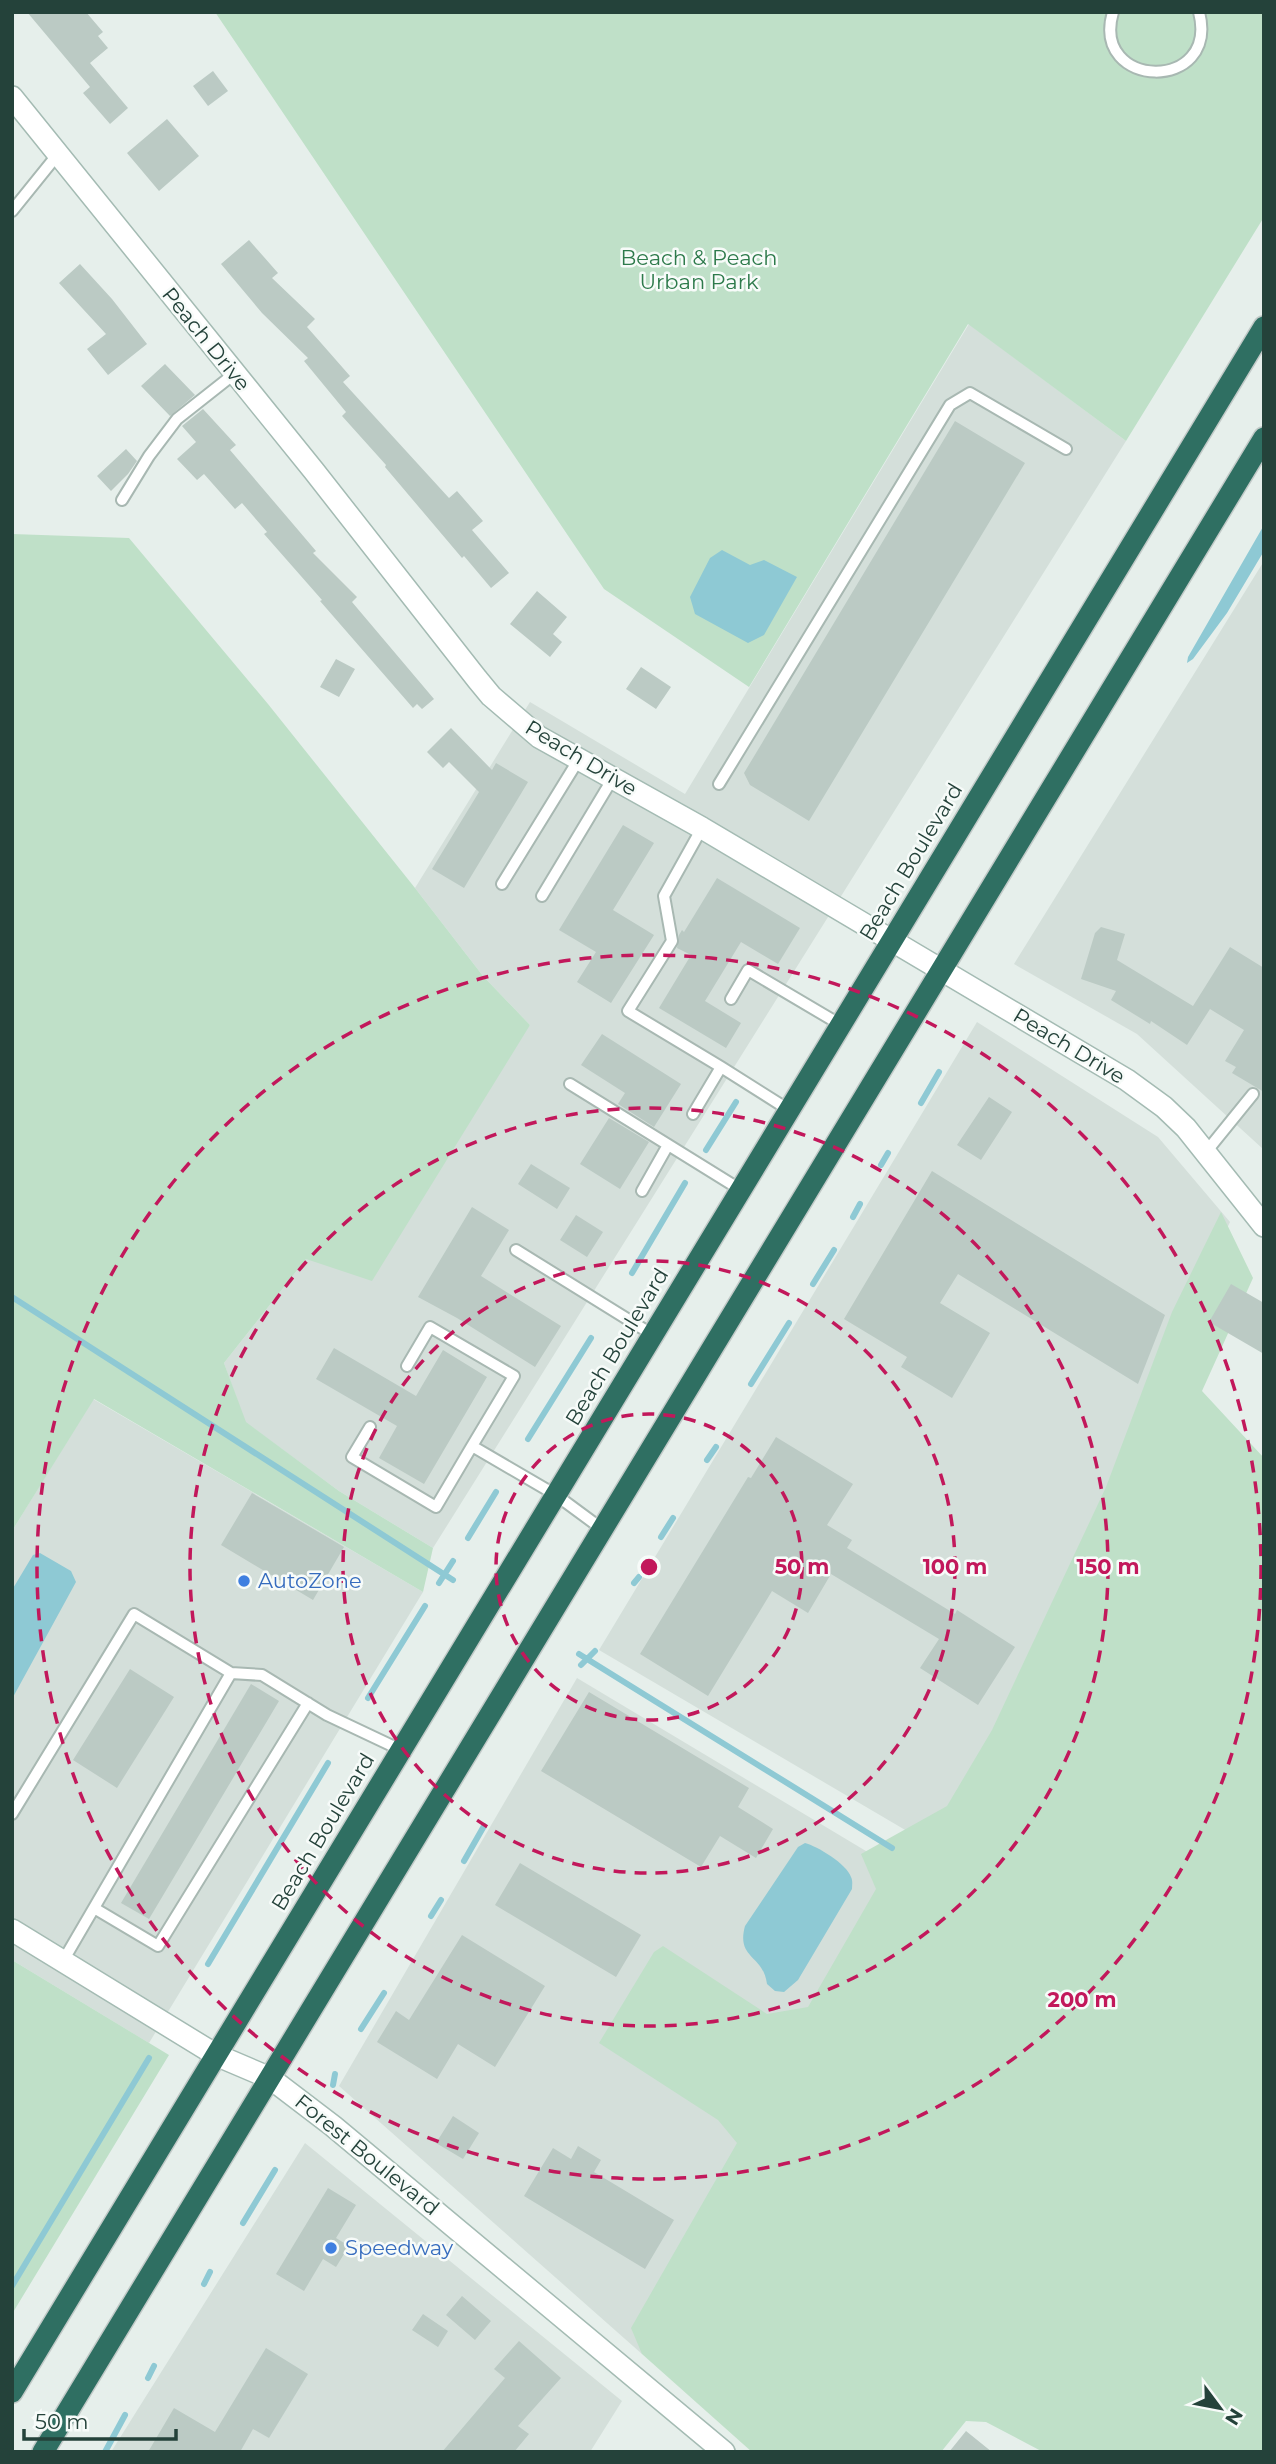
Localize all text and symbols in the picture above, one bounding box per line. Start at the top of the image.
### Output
park label: Beach & Peach Urban Park [621,245,777,294]
street label: Peach Drive [157,282,256,395]
street label: Peach Drive [521,714,642,801]
street label: Beach Boulevard [854,779,967,945]
street label: Peach Drive [1009,1002,1130,1089]
street label: Beach Boulevard [560,1264,673,1430]
text: 50 m [775,1554,829,1579]
text: 100 m [923,1554,987,1579]
text: 150 m [1077,1554,1139,1579]
centre of rings [637,1555,661,1579]
place label: AutoZone [258,1568,362,1593]
marker: AutoZone [236,1573,252,1589]
street label: Beach Boulevard [266,1749,379,1915]
text: 200 m [1048,1987,1116,2012]
street label: Forest Boulevard [290,2089,444,2220]
place label: Speedway [345,2235,454,2260]
marker: Speedway [323,2240,339,2256]
north arrow [1185,2373,1255,2443]
scale bar [24,2398,177,2442]
text: N [1220,2404,1248,2429]
text: 50 m [35,2409,89,2434]

